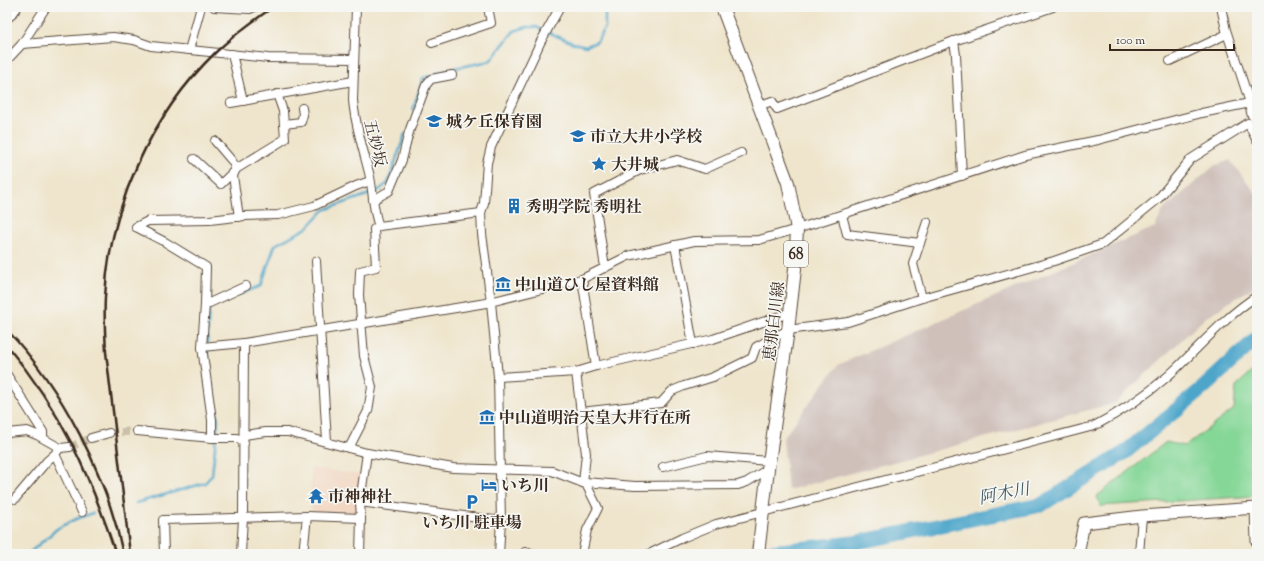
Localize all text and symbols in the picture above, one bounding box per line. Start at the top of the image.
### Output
scale bar [1110,26,1234,52]
text: 100 m [1116,32,1145,50]
school or university icon: 城ケ丘保育園 [425,112,443,130]
place label: 城ケ丘保育園 [446,112,542,135]
street label: 五妙坂 [357,118,391,170]
school or university icon: 市立大井小学校 [569,127,587,145]
place label: 市立大井小学校 [590,127,703,150]
place icon: 大井城 [590,155,608,173]
place label: 大井城 [611,155,659,178]
building icon: 秀明学院 秀明社 [505,197,523,215]
place label: 秀明学院 秀明社 [526,197,641,220]
road number: 68 [784,241,808,267]
museum icon: 中山道ひし屋資料館 [494,275,512,293]
place label: 中山道ひし屋資料館 [515,275,659,298]
street label: 恵那白川線 [759,280,792,362]
museum icon: 中山道明治天皇大井行在所 [478,408,496,426]
place label: 中山道明治天皇大井行在所 [499,408,691,431]
hotel icon: いち川 [480,476,498,494]
place label: いち川 [501,476,549,499]
water label: 阿木川 [977,478,1034,512]
temple icon: 市神神社 [307,487,325,505]
place label: 市神神社 [328,487,392,510]
parking icon: いち川 駐車場 [463,493,481,511]
place label: いち川 駐車場 [422,513,522,536]

